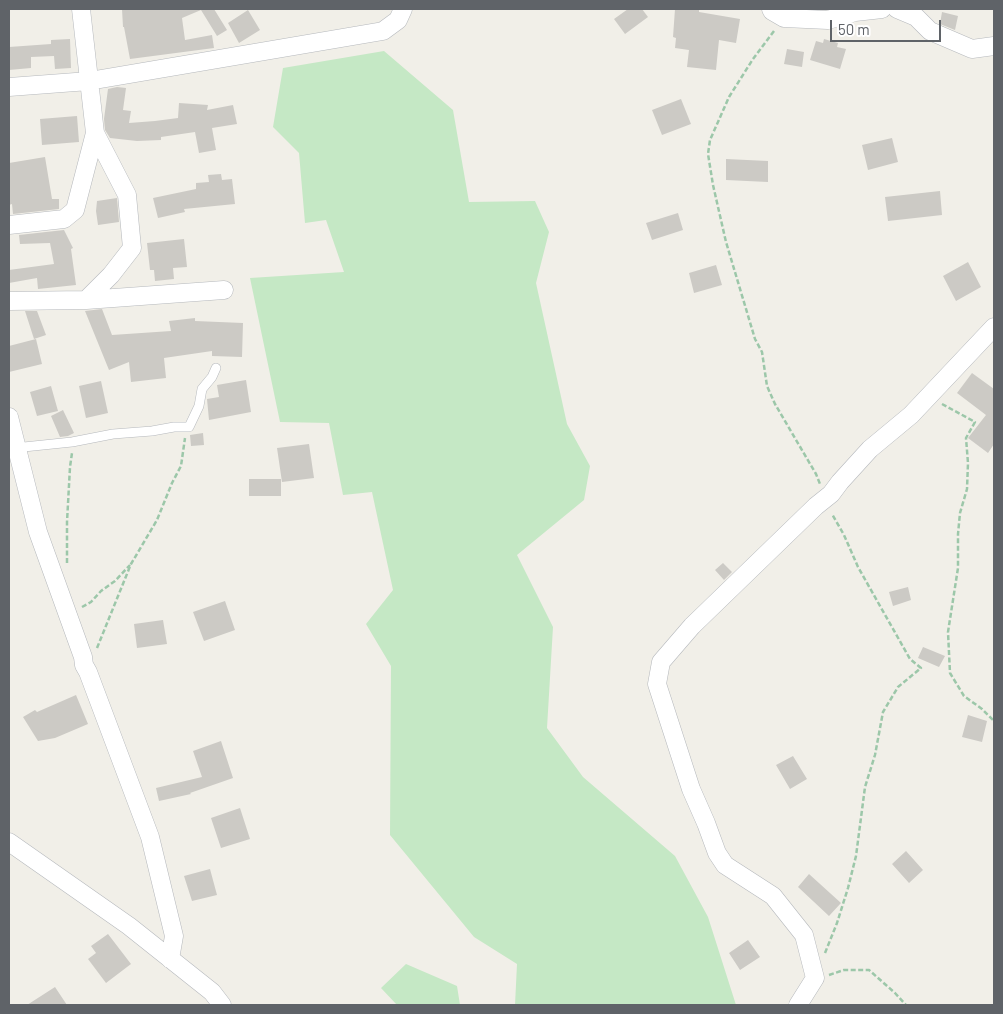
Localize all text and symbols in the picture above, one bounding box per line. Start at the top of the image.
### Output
scale bar [833,10,944,42]
text: 50 m [838,20,870,38]

